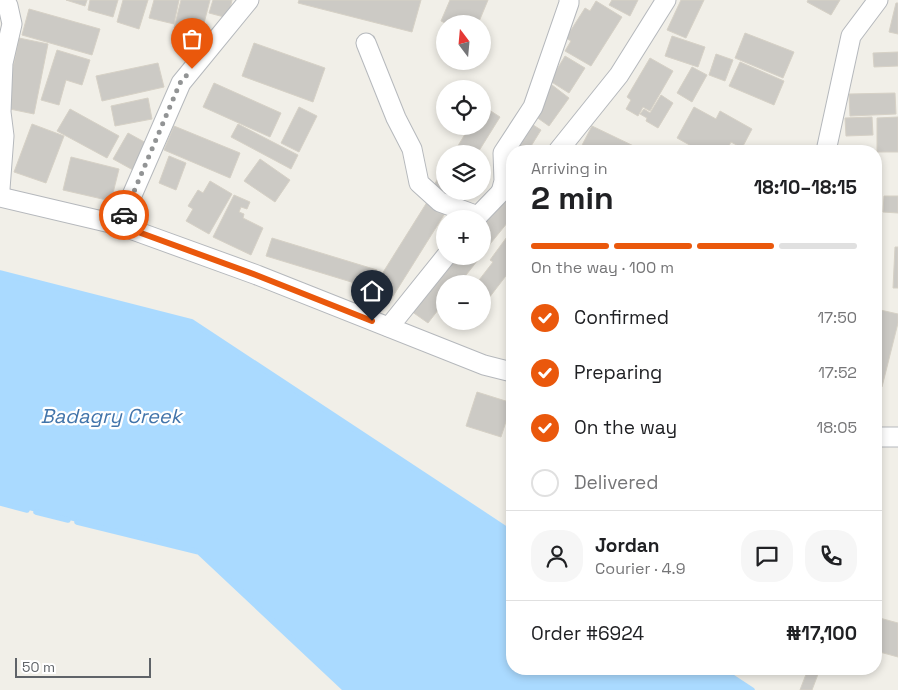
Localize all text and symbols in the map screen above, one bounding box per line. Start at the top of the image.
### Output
north arrow [436,15,491,70]
map controls [436,15,491,330]
pin [171,18,213,69]
icon: bag [178,25,206,53]
button: locate [436,80,491,135]
button: layers [436,145,491,200]
text: Arriving in [531,158,608,179]
text: 18:10–18:15 [754,175,857,200]
text: 2 min [531,178,614,218]
courier [99,190,149,240]
icon: car [110,201,138,229]
button: + [436,210,491,265]
text: On the way · 100 m [531,257,674,278]
pin [351,270,393,321]
button: − [436,275,491,330]
icon: home [358,277,386,305]
icon: check [531,304,559,332]
text: Confirmed [574,305,669,330]
text: 17:50 [817,307,857,328]
icon: check [531,359,559,387]
text: Preparing [574,360,662,385]
text: 17:52 [818,362,857,383]
water label: Badagry Creek [41,403,184,429]
icon: check [531,414,559,442]
text: On the way [574,415,677,440]
text: 18:05 [816,417,857,438]
text: Delivered [574,470,659,495]
button: person [531,530,583,582]
button: chat [741,530,793,582]
button: phone [805,530,857,582]
text: Jordan [595,533,660,558]
text: Courier · 4.9 [595,558,685,579]
text: Order #6924 [531,621,644,646]
text: ₦17,100 [786,621,857,646]
scale bar [15,655,151,678]
text: 50 m [22,658,55,676]

